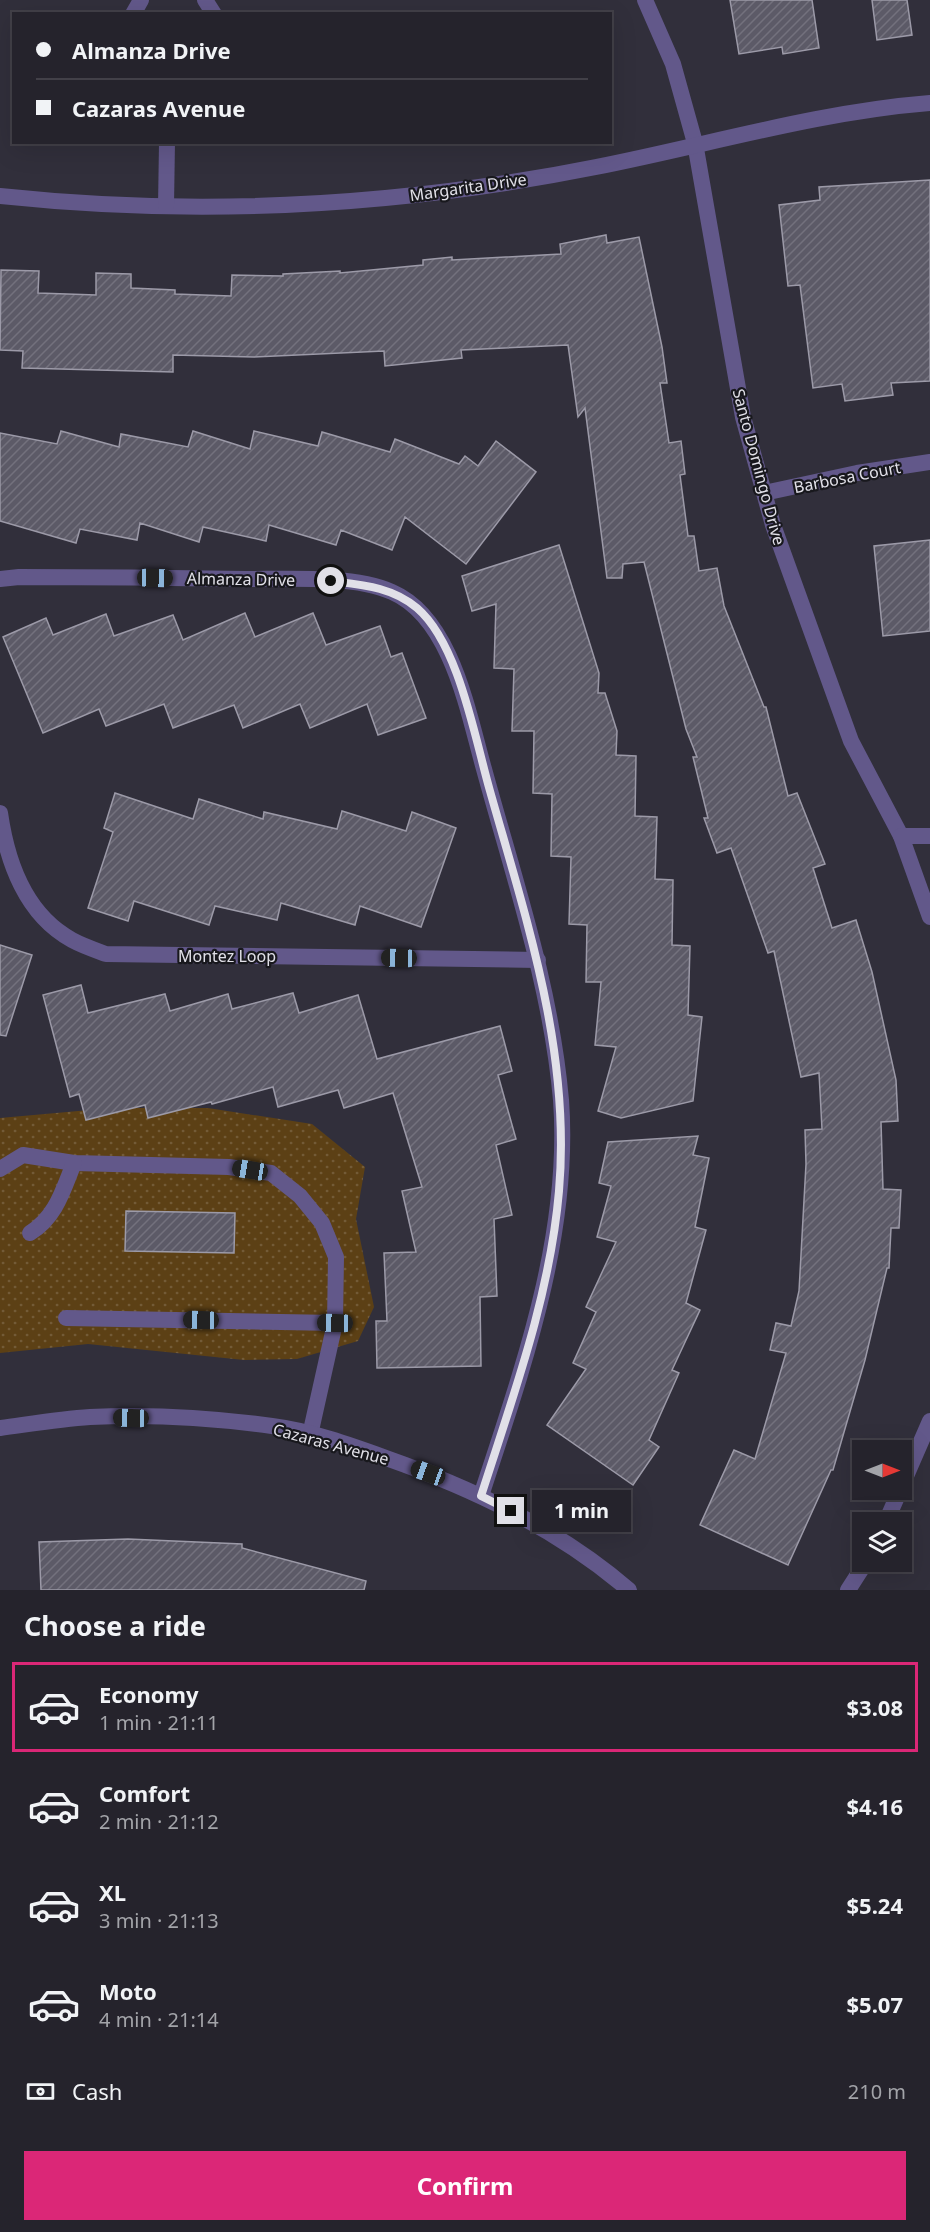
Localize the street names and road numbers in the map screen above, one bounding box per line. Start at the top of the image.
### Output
street label: Margarita Drive [408,168,528,206]
street label: Santo Domingo Drive [728,386,790,548]
street label: Barbosa Court [792,456,903,498]
street label: Almanza Drive [187,567,295,591]
street label: Montez Loop [178,945,276,967]
street label: Cazaras Avenue [271,1418,391,1470]

